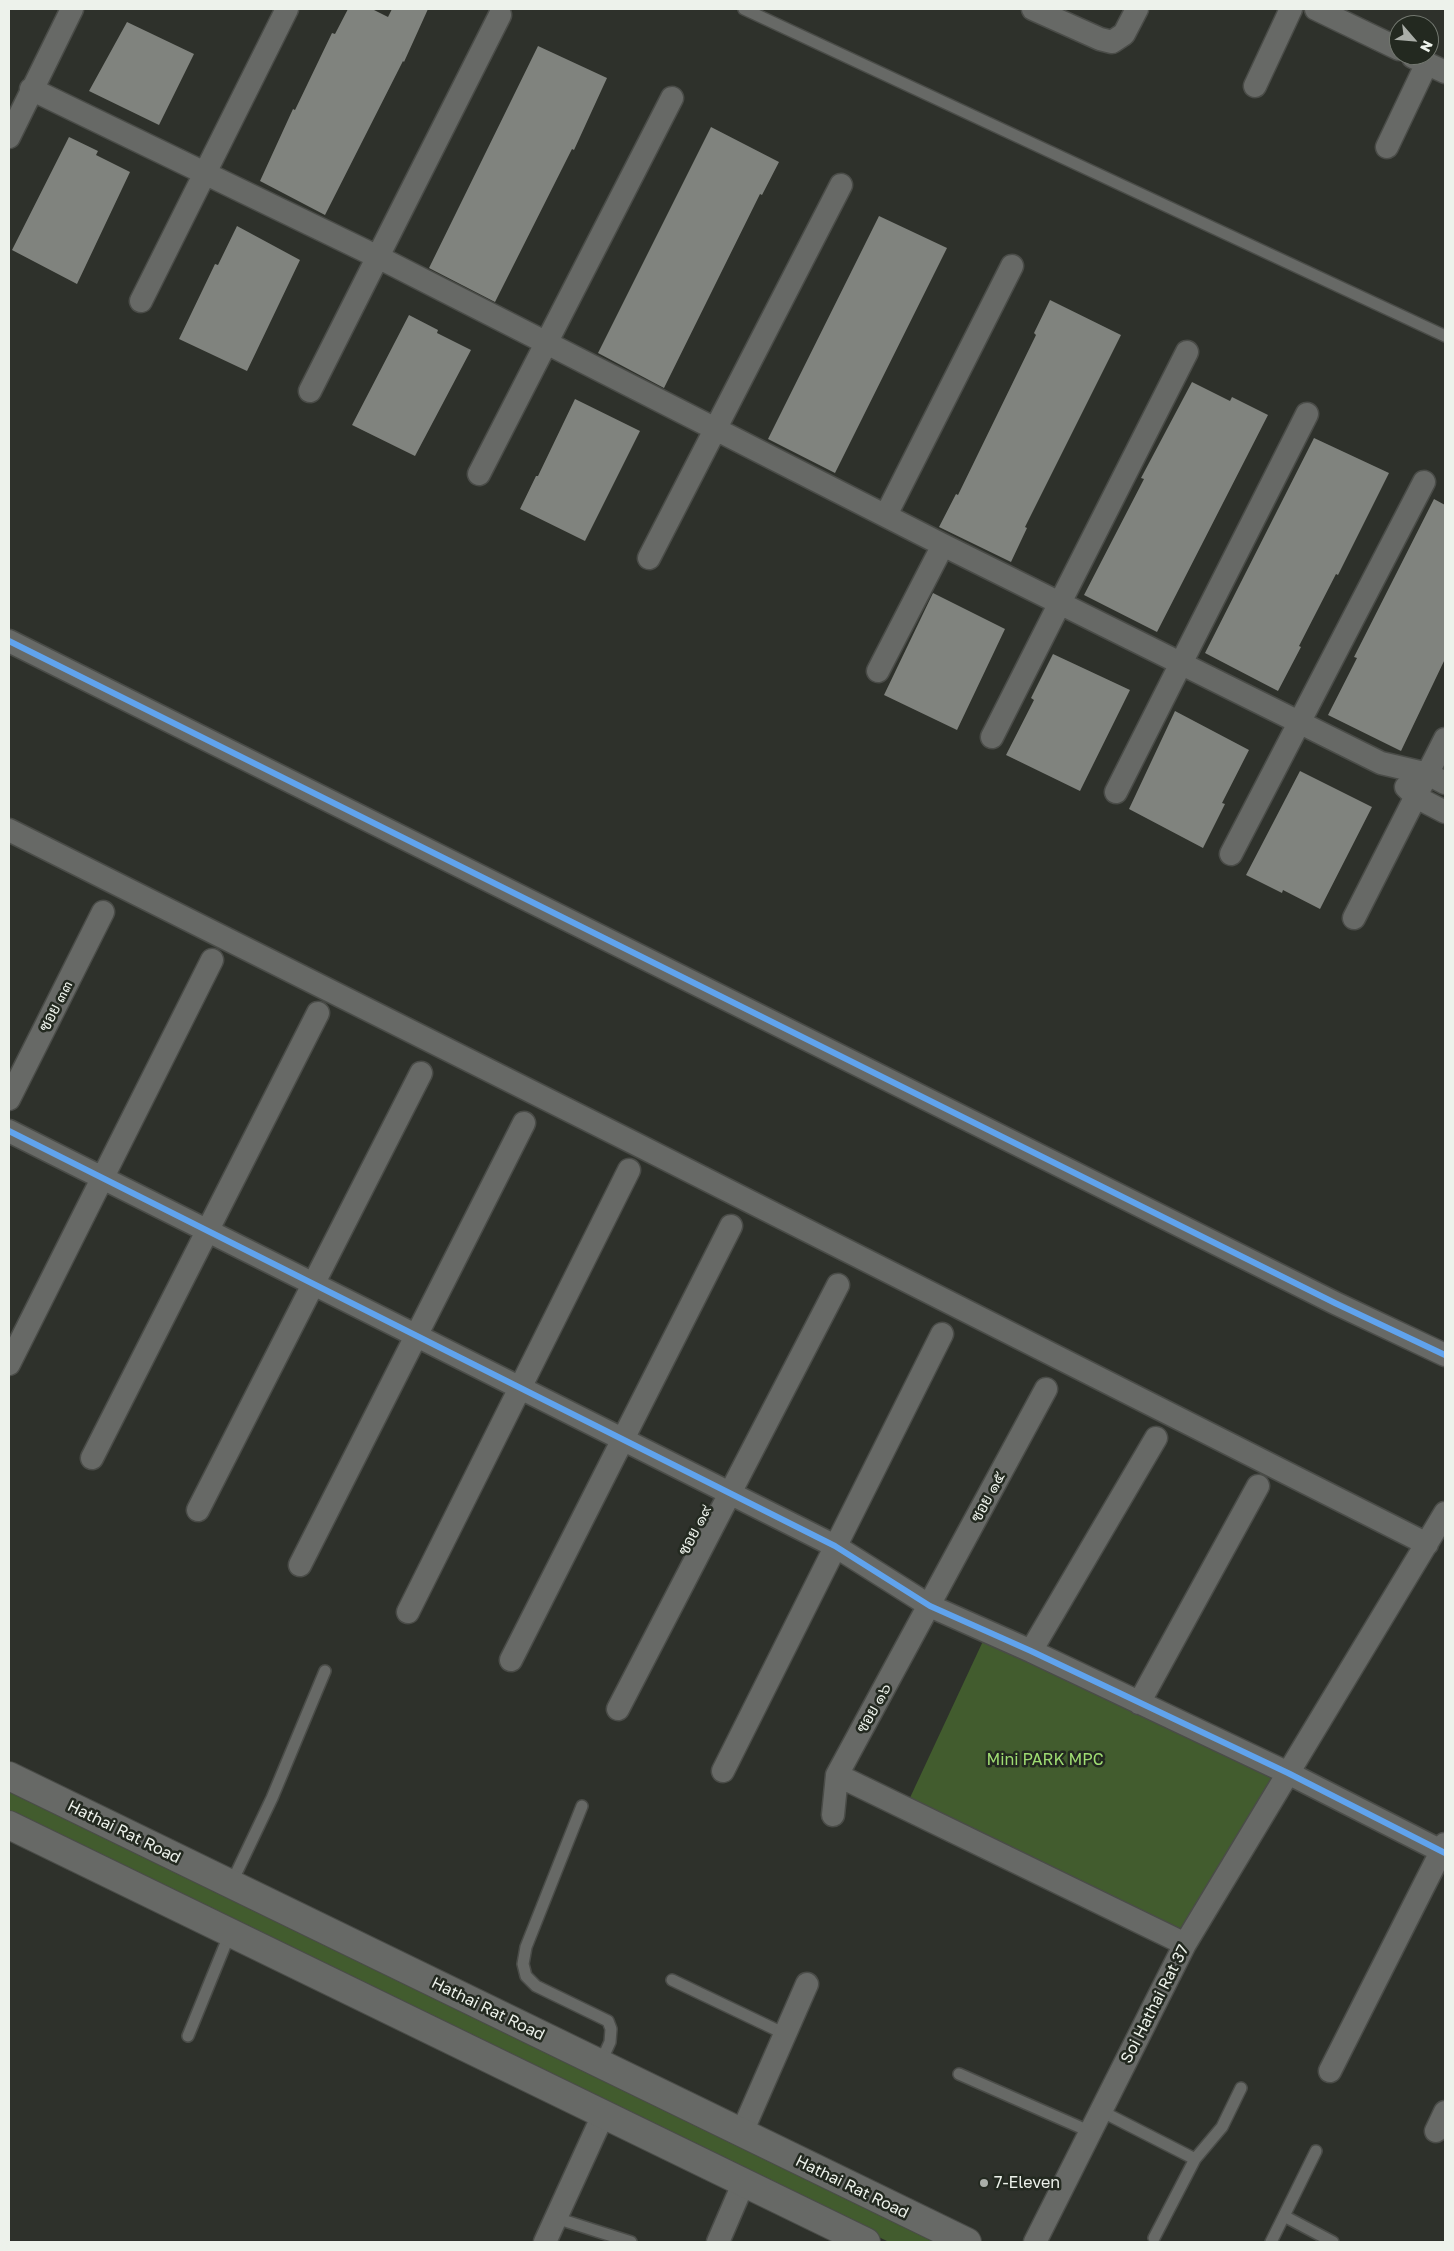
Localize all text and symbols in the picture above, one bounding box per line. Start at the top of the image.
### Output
north arrow [1389,15,1439,65]
text: N [1417,38,1437,55]
street label: ซอย ๓๓ [35,977,77,1035]
street label: ซอย ๑๕ [967,1469,1009,1525]
street label: ซอย ๑๙ [674,1501,716,1559]
street label: ซอย ๑๖ [853,1680,895,1736]
park label: Mini PARK MPC [986,1750,1104,1770]
street label: Hathai Rat Road [64,1796,184,1868]
street label: Soi Hathai Rat 37 [1117,1941,1193,2067]
street label: Hathai Rat Road [428,1973,548,2045]
street label: Hathai Rat Road [792,2151,912,2223]
place label: 7-Eleven [994,2173,1060,2193]
marker: 7-Eleven [978,2177,990,2189]

